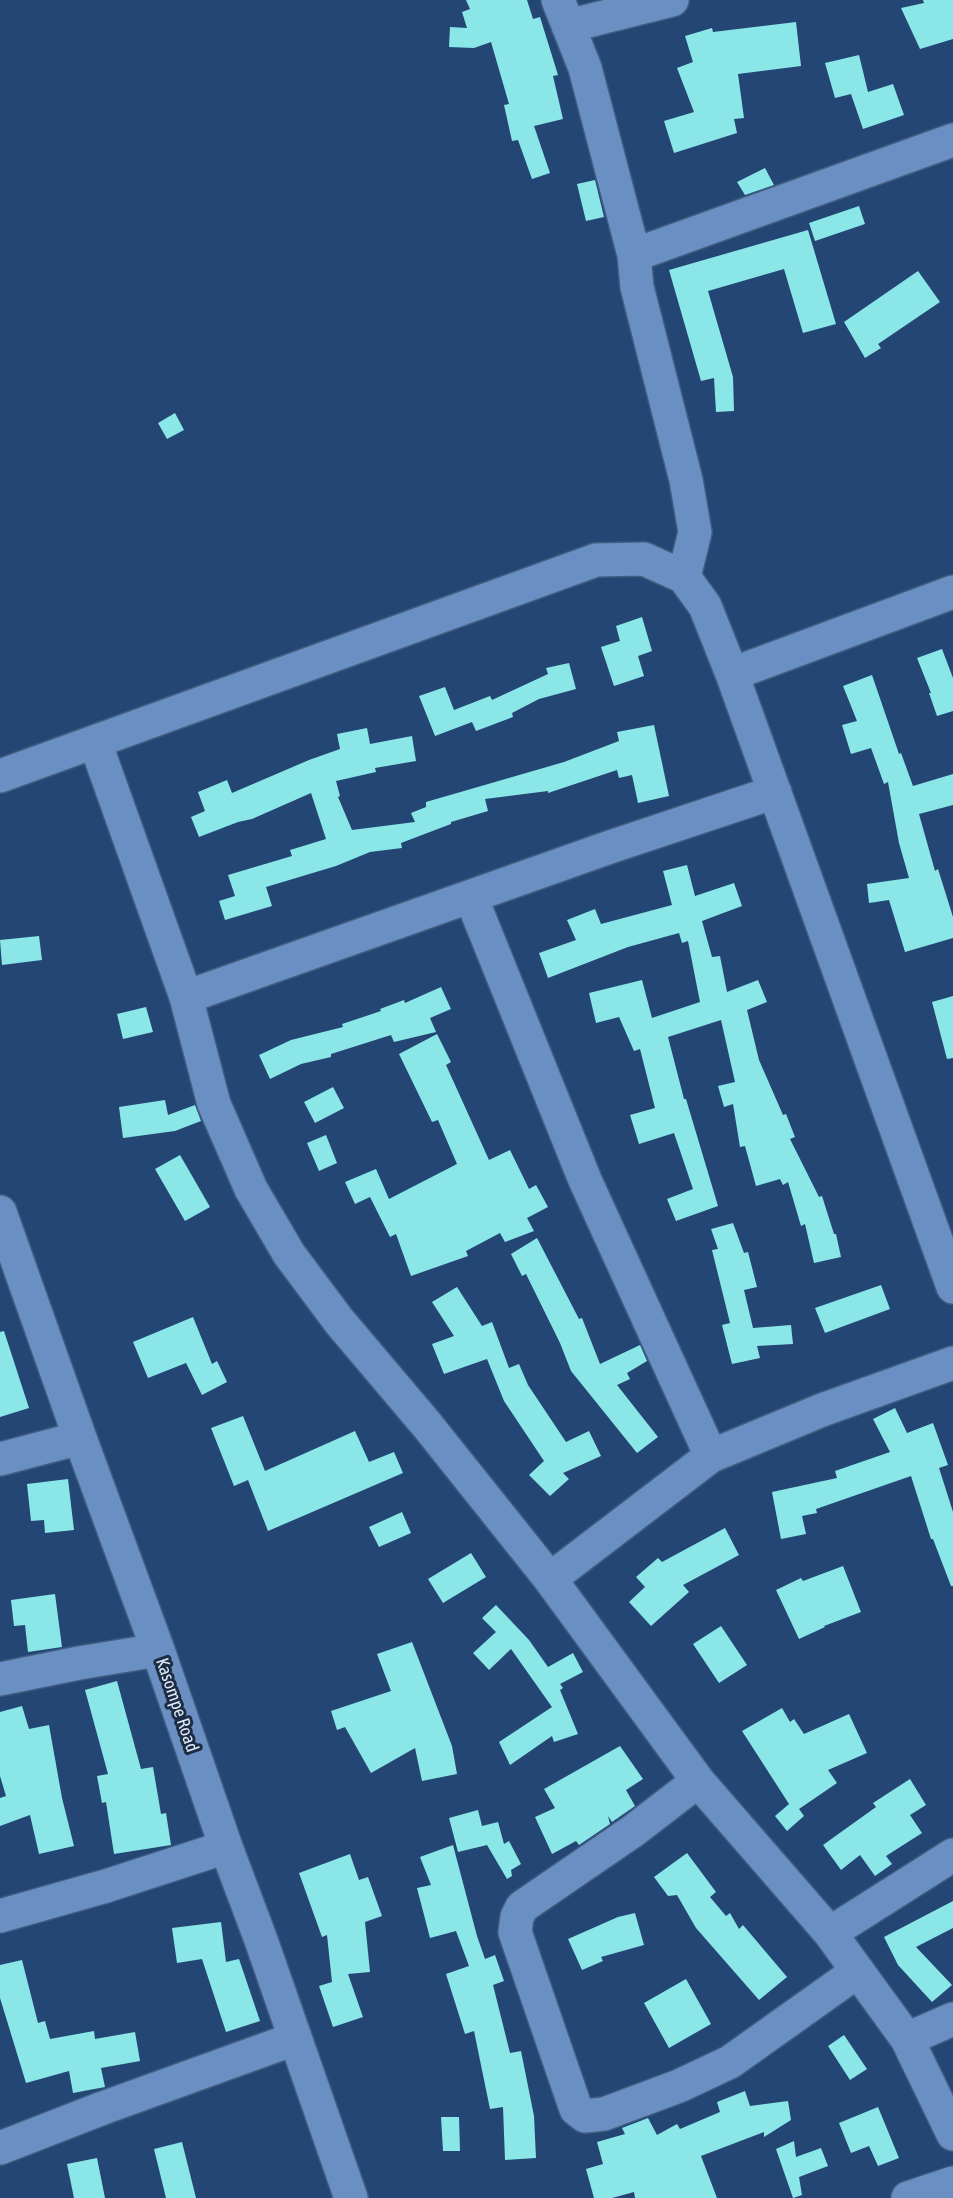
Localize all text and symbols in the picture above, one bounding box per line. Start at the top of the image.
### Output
street label: Kasompe Road [151,1655,203,1755]

